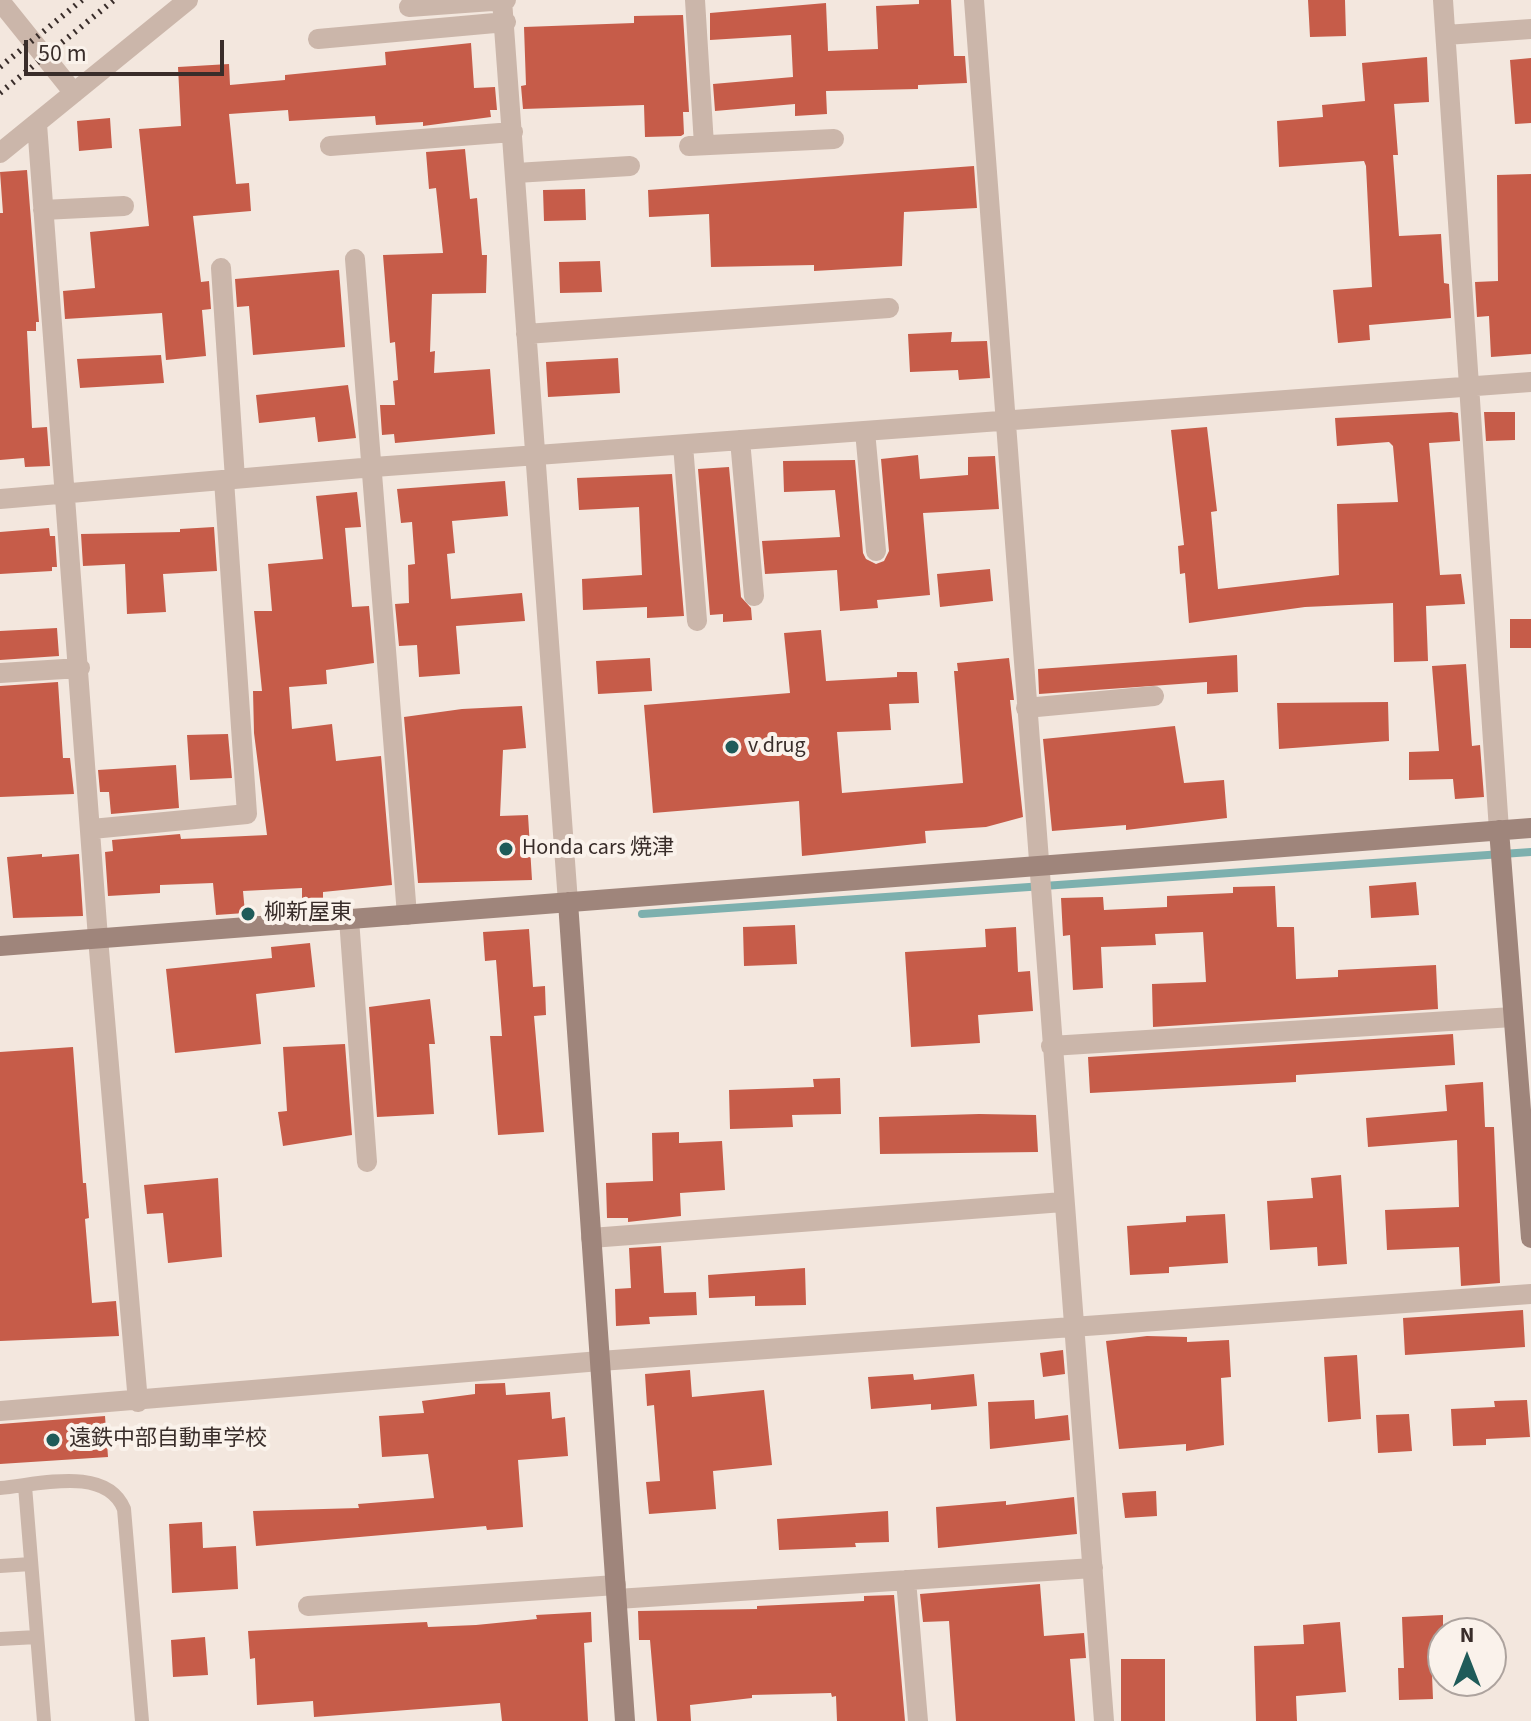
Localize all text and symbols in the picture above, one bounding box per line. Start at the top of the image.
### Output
scale bar [28,24,228,74]
text: 50 m [38,36,87,71]
place label: v drug [748,734,806,760]
marker: v drug [723,738,741,756]
place label: Honda cars 焼津 [522,836,674,862]
marker: Honda cars 焼津 [497,840,515,858]
place label: 柳新屋東 [264,901,352,927]
marker: 柳新屋東 [239,905,257,923]
place label: 遠鉄中部自動車学校 [69,1427,267,1453]
marker: 遠鉄中部自動車学校 [44,1431,62,1449]
north arrow [1427,1617,1507,1697]
text: N [1460,1619,1474,1651]

